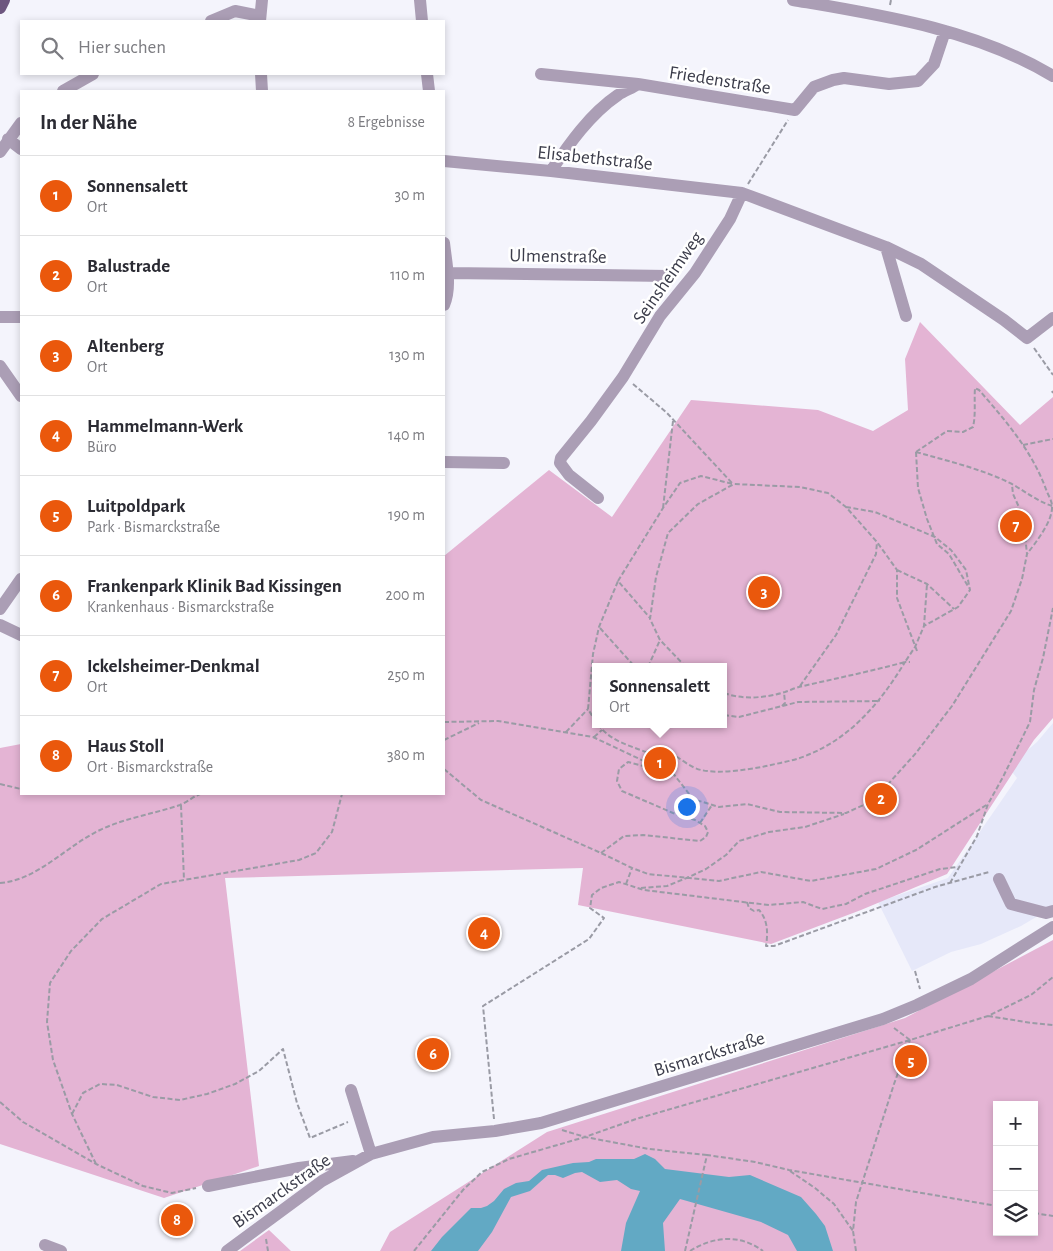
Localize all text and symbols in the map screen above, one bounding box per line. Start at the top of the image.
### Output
search box [20,20,445,75]
icon: search [38,34,66,62]
text: Hier suchen [78,38,166,57]
street label: Friedenstraße [668,63,772,98]
text: In der Nähe [40,112,137,133]
text: 8 Ergebnisse [347,114,425,130]
street label: Elisabethstraße [536,143,653,174]
text: Sonnensalett [87,177,188,196]
text: 1 [53,187,59,203]
text: 30 m [395,187,425,203]
text: Ort [87,199,107,215]
street label: Seinsheimweg [630,228,707,327]
street label: Ulmenstraße [509,246,607,267]
text: Balustrade [87,257,170,276]
text: 2 [52,267,60,283]
text: 110 m [390,267,425,283]
text: Ort [87,279,107,295]
text: Altenberg [87,337,164,356]
text: 3 [53,347,59,363]
text: 130 m [389,347,425,363]
text: Ort [87,359,107,375]
text: Hammelmann-Werk [87,417,243,436]
text: 4 [52,427,60,443]
text: 140 m [388,427,425,443]
text: Büro [87,439,117,455]
text: Luitpoldpark [87,497,185,516]
text: 5 [53,507,59,523]
text: 190 m [388,507,425,523]
pin: 7 [1000,507,1032,545]
text: Park · Bismarckstraße [87,519,220,535]
pin: 3 [748,573,780,611]
text: Frankenpark Klinik Bad Kissingen [87,577,342,596]
text: 6 [52,587,60,603]
text: 200 m [385,587,425,603]
text: Krankenhaus · Bismarckstraße [87,599,274,615]
text: Ickelsheimer-Denkmal [87,657,260,676]
popup [592,663,727,728]
text: 7 [53,667,59,683]
text: 250 m [387,667,425,683]
text: Sonnensalett [609,677,710,696]
text: Ort [87,679,107,695]
text: Ort [609,699,630,715]
text: Haus Stoll [87,737,164,756]
pin: 1 [644,744,676,782]
text: 8 [52,747,60,763]
text: 380 m [387,747,425,763]
text: Ort · Bismarckstraße [87,759,213,775]
pin: 2 [865,780,897,818]
your location [674,794,700,820]
pin: 4 [468,914,500,952]
street label: Bismarckstraße [652,1029,767,1080]
pin: 6 [417,1035,449,1073]
pin: 5 [895,1042,927,1080]
map controls [993,1101,1038,1236]
button: + [993,1101,1038,1146]
button: − [993,1146,1038,1191]
street label: Bismarckstraße [229,1151,334,1232]
button: layers [993,1191,1038,1236]
pin: 8 [161,1201,193,1239]

